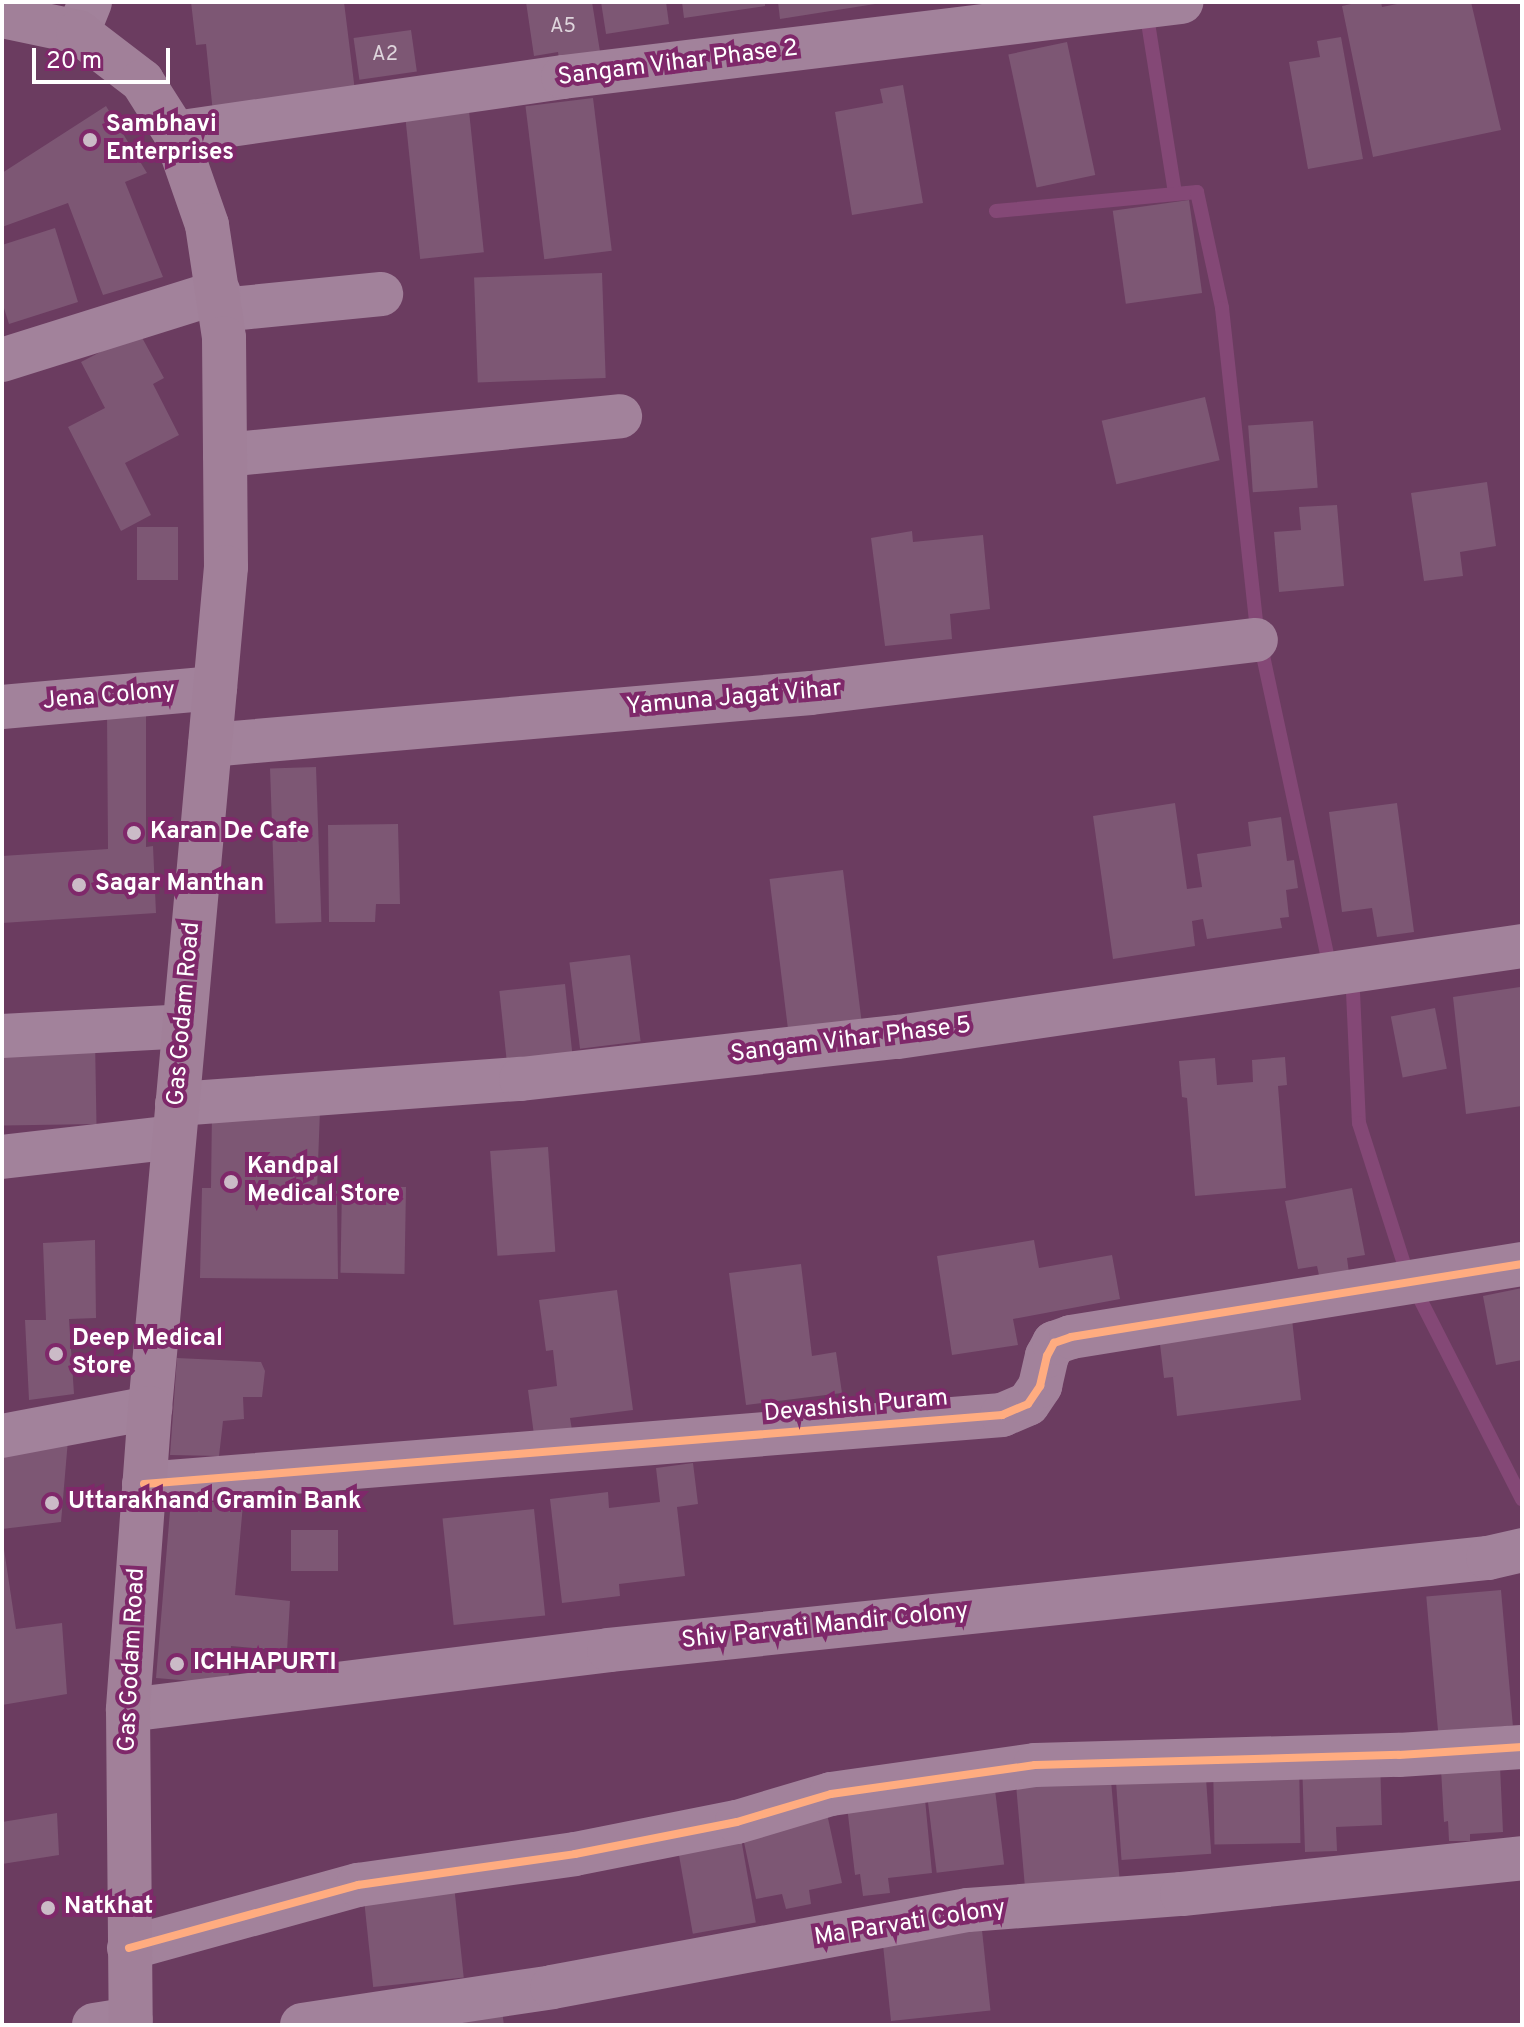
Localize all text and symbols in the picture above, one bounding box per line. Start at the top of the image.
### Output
house number: A5 [550,15,576,39]
scale bar [36,32,174,82]
street label: Sangam Vihar Phase 2 [556,35,800,93]
house number: A2 [372,43,398,67]
text: 20 m [46,47,102,77]
place label: Sambhavi Enterprises [106,112,234,168]
marker: Sambhavi Enterprises [81,131,99,149]
street label: Yamuna Jagat Vihar [625,675,843,723]
street label: Jena Colony [42,677,176,717]
place label: Karan De Cafe [150,819,310,847]
marker: Karan De Cafe [125,824,143,842]
place label: Sagar Manthan [95,871,264,899]
marker: Sagar Manthan [70,876,88,894]
street label: Gas Godam Road [163,921,207,1107]
street label: Sangam Vihar Phase 5 [729,1012,973,1070]
place label: Kandpal Medical Store [247,1154,400,1210]
marker: Kandpal Medical Store [222,1173,240,1191]
place label: Deep Medical Store [72,1326,223,1382]
marker: Deep Medical Store [47,1345,65,1363]
street label: Devashish Puram [763,1385,949,1429]
place label: Uttarakhand Gramin Bank [68,1489,361,1517]
marker: Uttarakhand Gramin Bank [43,1494,61,1512]
street label: Gas Godam Road [114,1567,152,1753]
street label: Shiv Parvati Mandir Colony [680,1598,970,1656]
place label: ICHHAPURTI [193,1650,337,1678]
marker: ICHHAPURTI [168,1655,186,1673]
place label: Natkhat [64,1894,153,1922]
street label: Ma Parvati Colony [812,1895,1008,1953]
marker: Natkhat [39,1899,57,1917]

